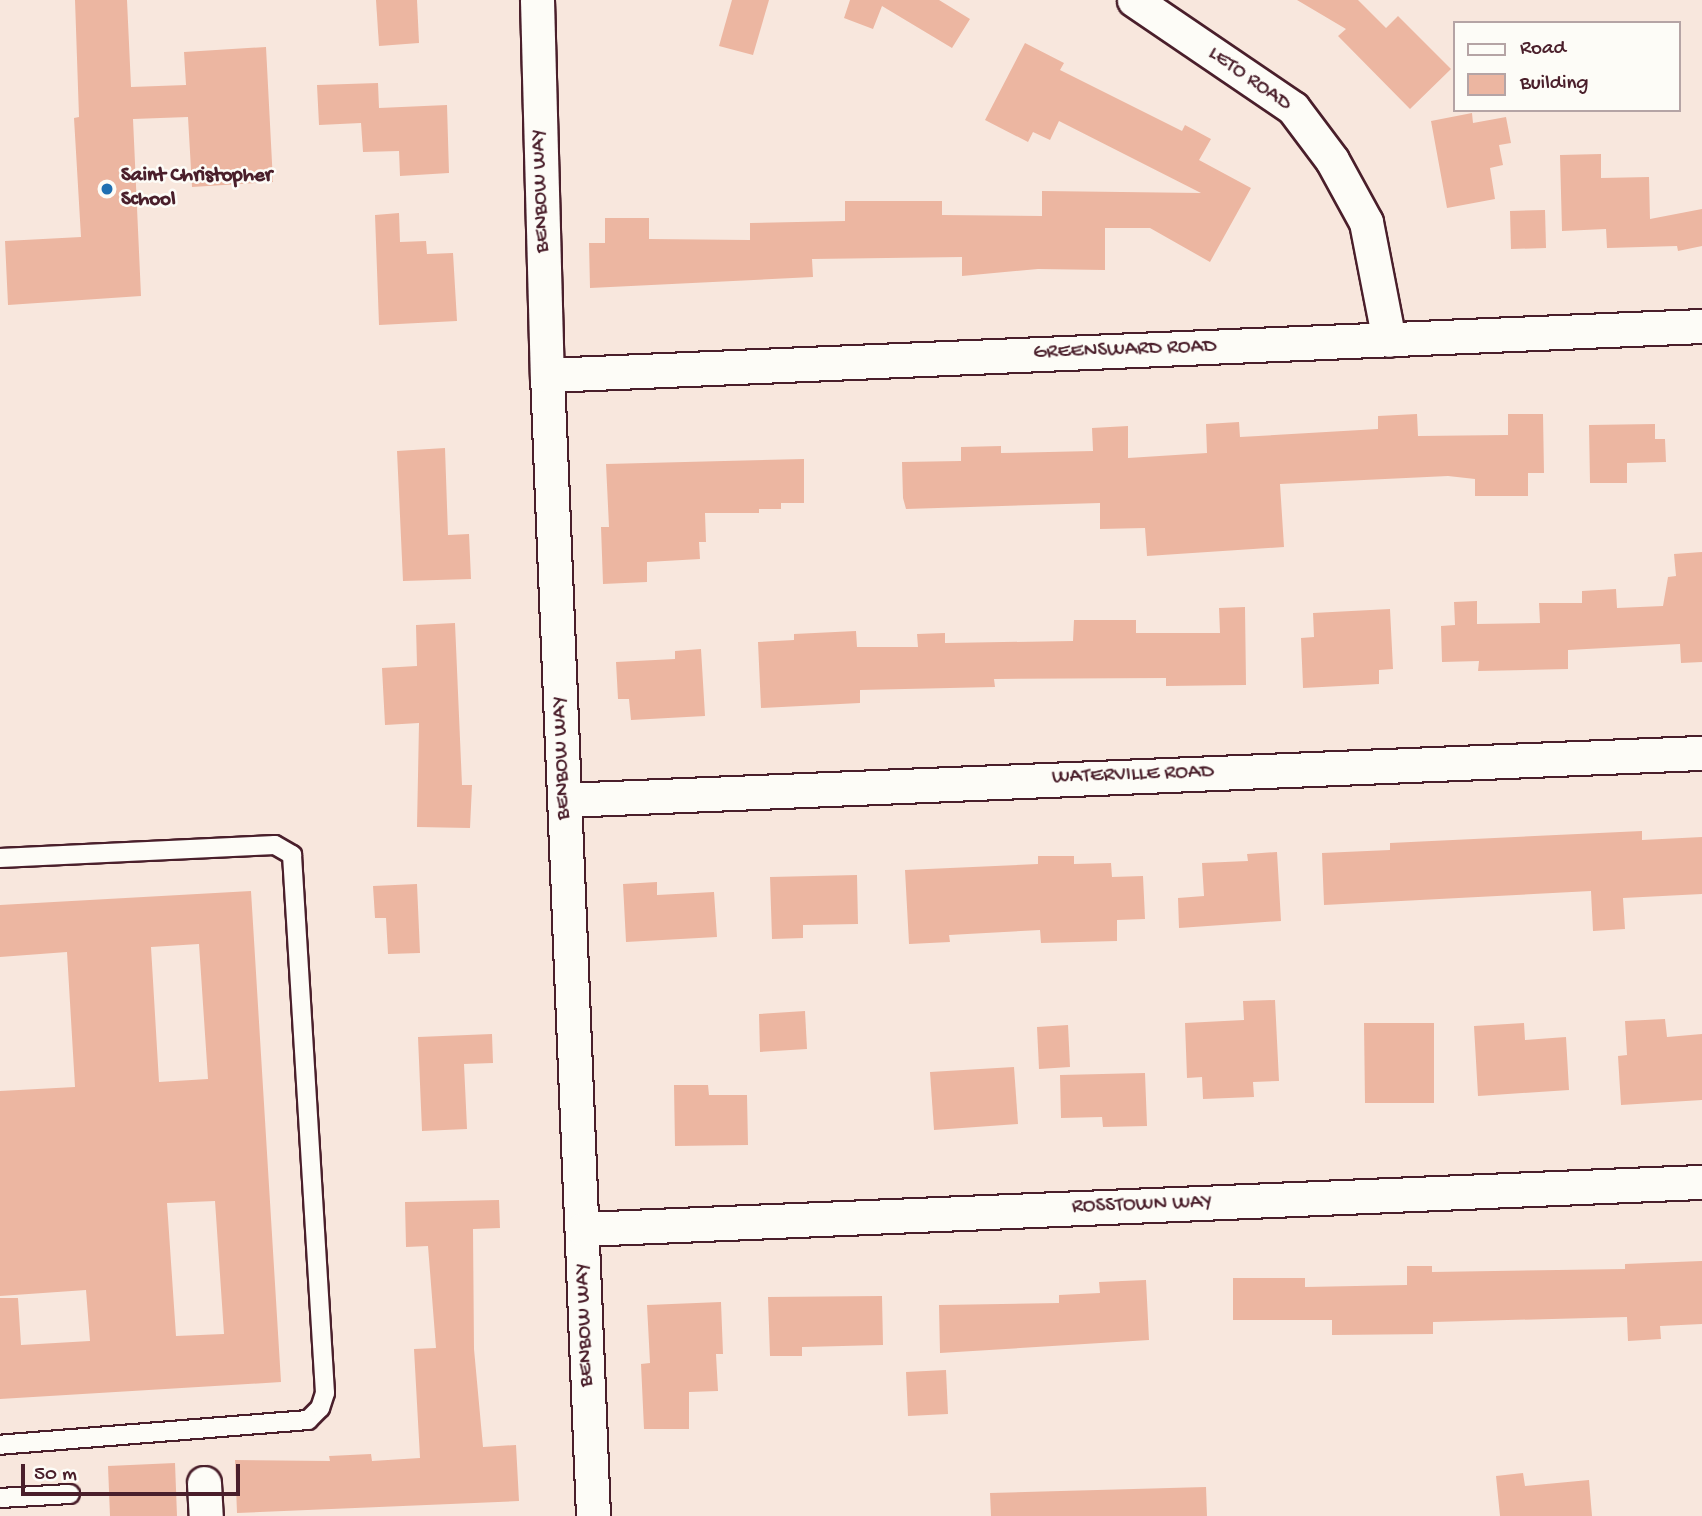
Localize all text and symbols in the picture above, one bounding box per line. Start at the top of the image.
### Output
legend [1454,21,1681,112]
text: Road [1520,37,1566,62]
street label: LETO ROAD [1202,42,1296,118]
text: Building [1520,72,1589,97]
street label: BENBOW WAY [527,129,557,253]
place label: Saint Christopher School [121,164,272,214]
marker: Saint Christopher School [99,181,115,197]
street label: GREENSWARD ROAD [1033,335,1217,367]
street label: BENBOW WAY [548,696,578,820]
street label: WATERVILLE ROAD [1051,761,1215,791]
street label: ROSSTOWN WAY [1071,1191,1213,1221]
street label: BENBOW WAY [571,1263,601,1387]
scale bar [24,1450,243,1494]
text: 50 m [34,1463,77,1488]

